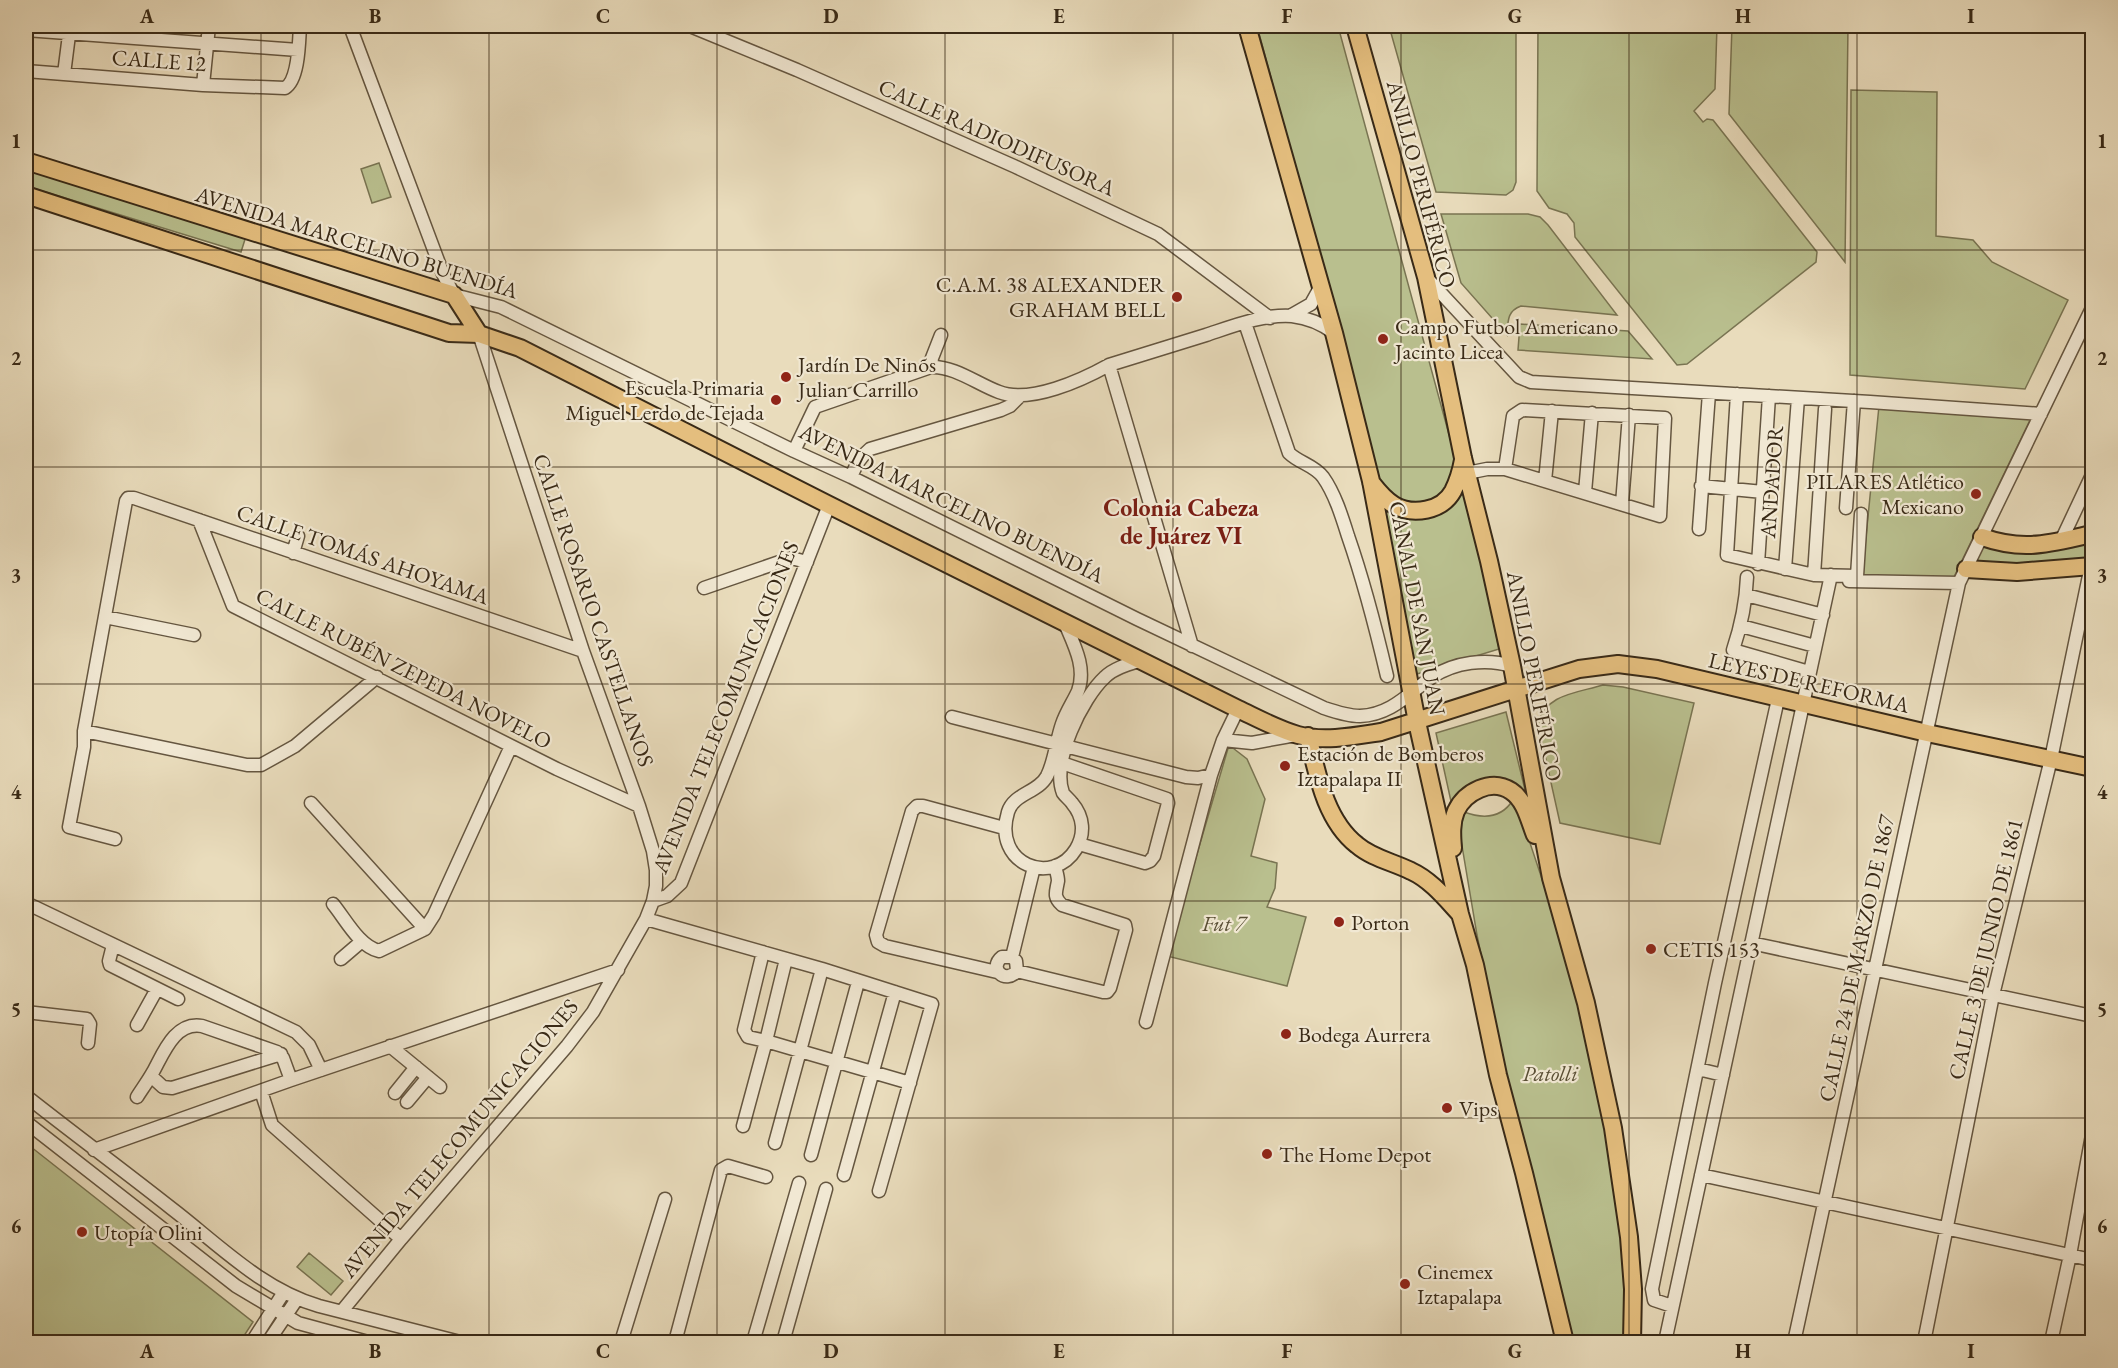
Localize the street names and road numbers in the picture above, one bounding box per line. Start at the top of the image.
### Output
street label: CALLE 12 [111,43,208,78]
street label: CALLE RADIODIFUSORA [874,72,1121,203]
street label: ANILLO PERIFÉRICO [1380,76,1463,291]
street label: AVENIDA MARCELINO BUENDÍA [191,179,522,306]
street label: AVENIDA MARCELINO BUENDÍA [794,416,1110,590]
street label: ANDADOR [1753,424,1790,540]
street label: CALLE ROSARIO CASTELLANOS [526,450,661,771]
street label: CALLE TOMÁS AHOYAMA [233,498,494,612]
street label: CANAL DE SAN JUAN [1382,498,1453,718]
street label: AVENIDA TELECOMUNICACIONES [645,537,806,878]
street label: ANILLO PERIFÉRICO [1500,567,1569,784]
street label: CALLE RUBÉN ZEPEDA NOVELO [251,581,557,756]
street label: LEYES DE REFORMA [1706,645,1913,720]
street label: CALLE 24 DE MARZO DE 1867 [1812,811,1901,1104]
street label: CALLE 3 DE JUNIO DE 1861 [1941,816,2030,1083]
street label: AVENIDA TELECOMUNICACIONES [333,993,585,1285]

